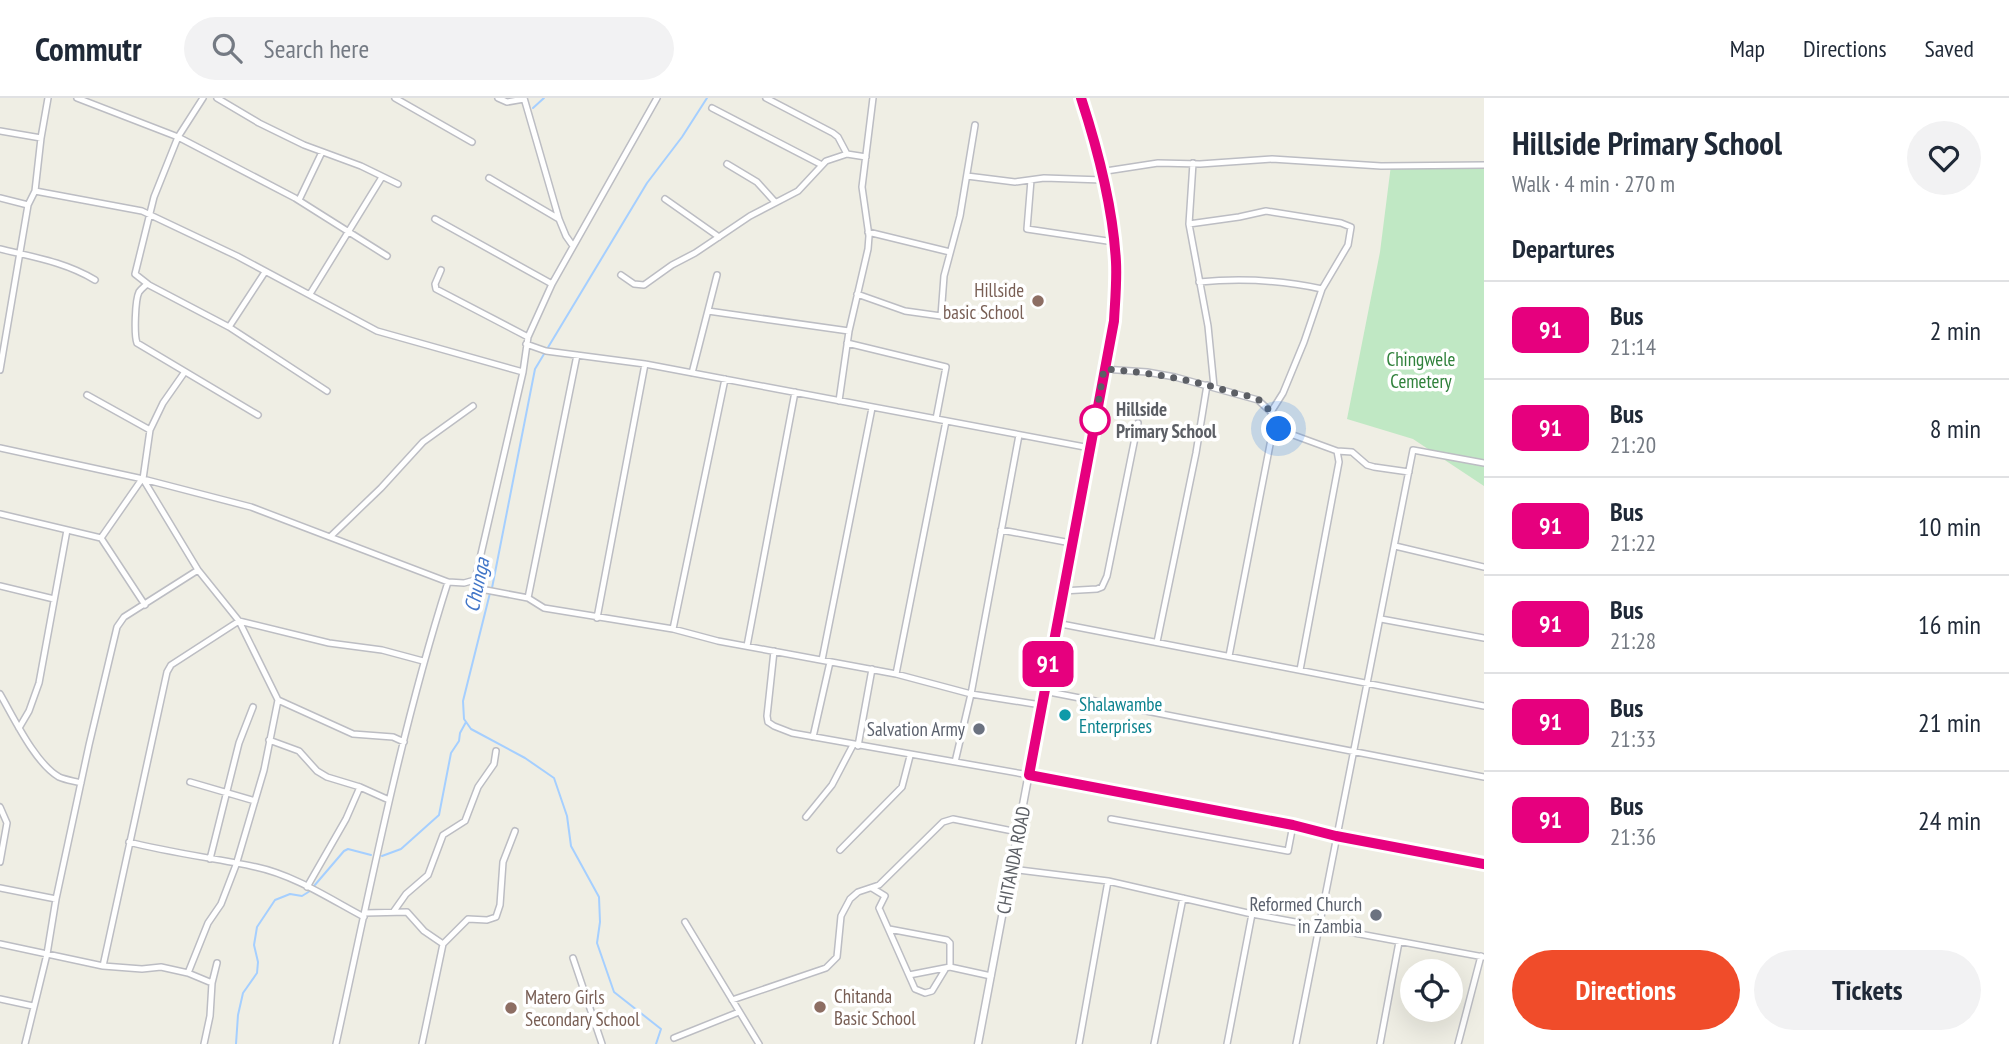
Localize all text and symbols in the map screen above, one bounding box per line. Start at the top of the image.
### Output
search box [184,17,674,80]
text: Commutr [35,27,142,70]
icon: search [208,29,246,67]
text: Search here [264,32,369,65]
text: Map [1730,33,1765,64]
text: Directions [1803,33,1887,64]
text: Saved [1925,33,1974,64]
text: Hillside Primary School [1512,121,1782,164]
button: heart [1907,121,1981,195]
text: Walk · 4 min · 270 m [1512,169,1675,198]
text: Departures [1512,232,1615,265]
place label: Hillside basic School [943,278,1025,324]
marker: Hillside basic School [1030,293,1046,309]
text: Bus [1610,299,1643,332]
text: 91 [1539,314,1562,345]
text: 2 min [1930,314,1981,347]
text: 21:14 [1610,332,1656,361]
park label: Chingwele Cemetery [1387,347,1456,393]
place label: Hillside Primary School [1116,397,1217,443]
text: Bus [1610,397,1643,430]
marker: Hillside Primary School [1080,405,1110,435]
your location [1261,411,1296,446]
text: 91 [1539,412,1562,443]
text: 8 min [1930,412,1981,445]
text: 21:20 [1610,430,1656,459]
text: Bus [1610,495,1643,528]
text: 91 [1539,510,1562,541]
text: 10 min [1918,510,1981,543]
text: 21:22 [1610,528,1656,557]
water label: Chunga [458,554,496,614]
text: Bus [1610,593,1643,626]
text: 91 [1539,608,1562,639]
text: 16 min [1918,608,1981,641]
text: 21:28 [1610,626,1656,655]
line badge: 91 [1016,641,1080,687]
text: 91 [1037,648,1059,679]
text: Bus [1610,691,1643,724]
place label: Shalawambe Enterprises [1079,692,1163,738]
text: 91 [1539,706,1562,737]
text: 21 min [1918,706,1981,739]
marker: Shalawambe Enterprises [1057,707,1073,723]
place label: Salvation Army [867,717,966,741]
marker: Salvation Army [971,721,987,737]
text: 21:33 [1610,724,1656,753]
text: Bus [1610,789,1643,822]
street label: CHITANDA ROAD [991,804,1035,916]
text: 91 [1539,804,1562,835]
text: 24 min [1918,804,1981,837]
text: 21:36 [1610,822,1656,851]
place label: Reformed Church in Zambia [1250,892,1362,938]
marker: Reformed Church in Zambia [1368,907,1384,923]
button: Directions [1512,950,1740,1030]
button: Tickets [1754,950,1981,1030]
map controls [1400,959,1463,1022]
button: locate [1400,959,1463,1022]
place label: Chitanda Basic School [834,984,916,1030]
place label: Matero Girls Secondary School [525,985,640,1031]
marker: Chitanda Basic School [812,999,828,1015]
marker: Matero Girls Secondary School [503,1000,519,1016]

